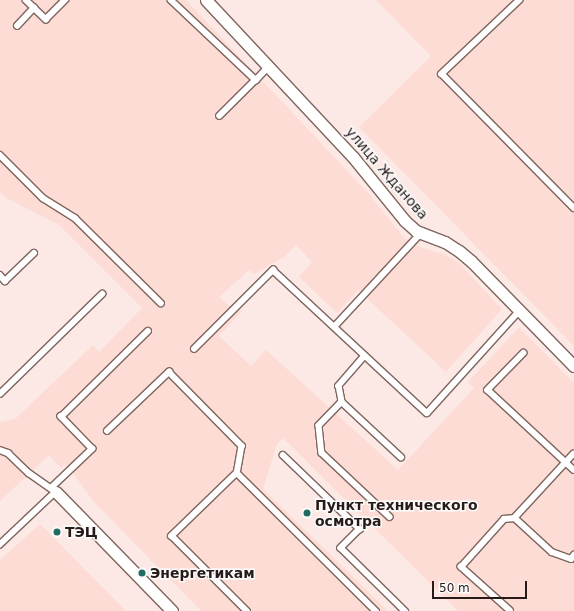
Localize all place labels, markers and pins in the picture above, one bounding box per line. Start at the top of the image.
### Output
place label: Пункт технического осмотра [315,497,478,530]
marker: Пункт технического осмотра [302,508,312,518]
place label: ТЭЦ [65,524,98,540]
marker: ТЭЦ [52,527,62,537]
place label: Энергетикам [150,565,255,581]
marker: Энергетикам [137,568,147,578]

